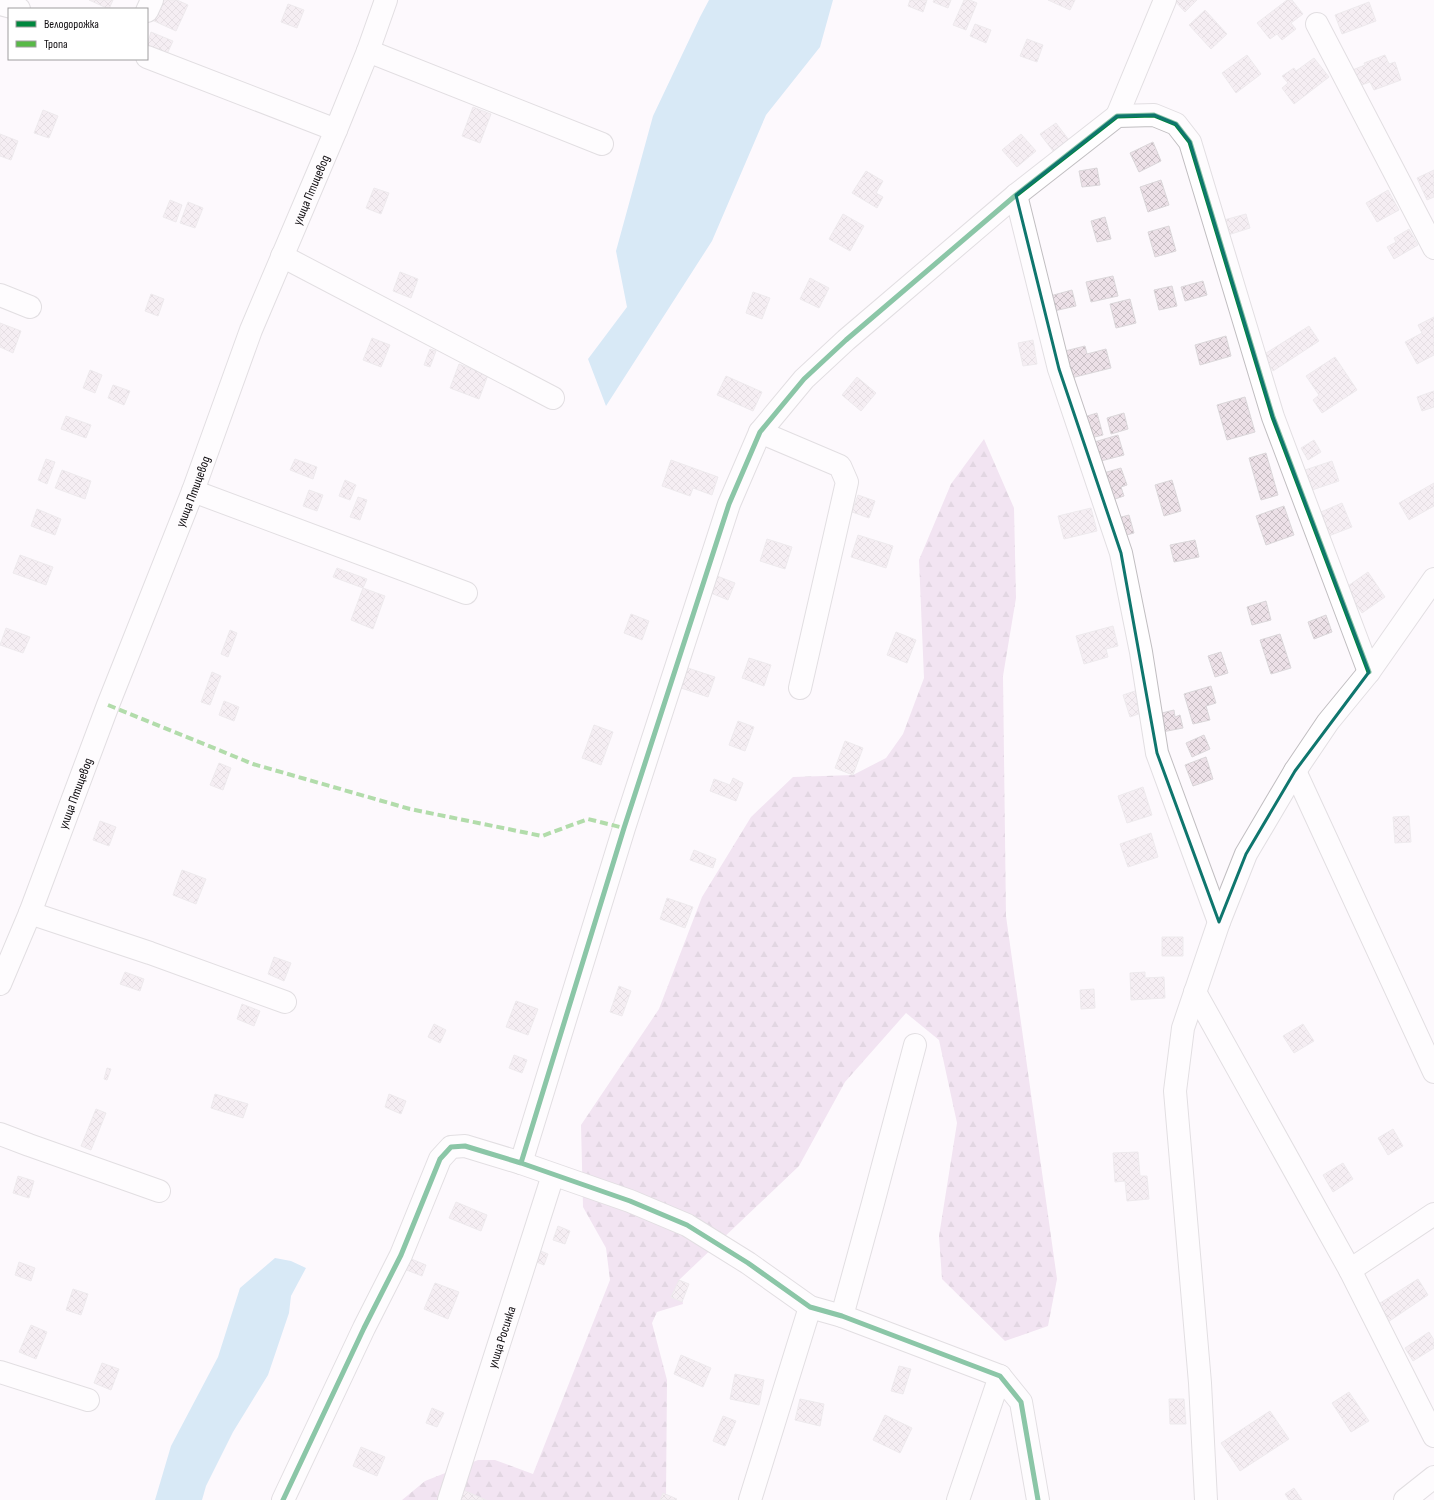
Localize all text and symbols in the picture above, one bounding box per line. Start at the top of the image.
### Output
legend [8,8,148,60]
text: Велодорожка [44,17,99,32]
text: Тропа [44,37,68,52]
street label: улица Птицевод [290,153,334,228]
street label: улица Птицевод [173,454,214,530]
street label: улица Птицевод [55,756,96,831]
street label: улица Росинка [485,1304,519,1371]

